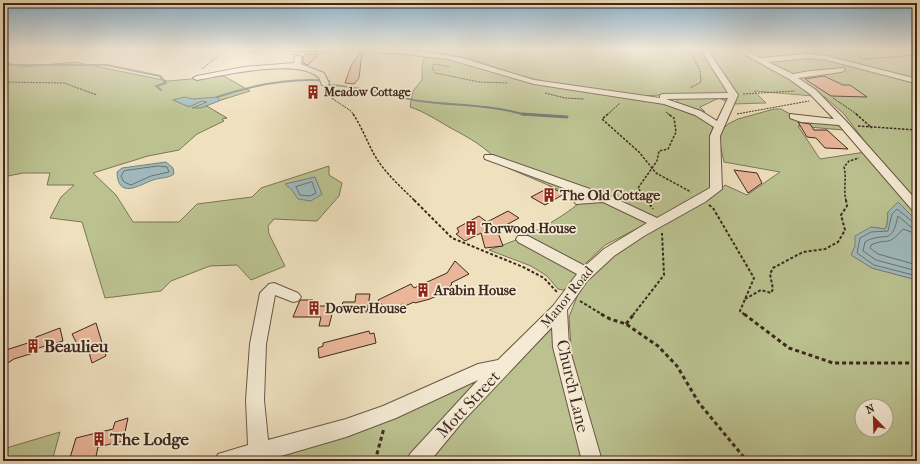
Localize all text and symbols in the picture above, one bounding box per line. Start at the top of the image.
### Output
building icon: Meadow Cottage [305,84,321,100]
place label: Meadow Cottage [323,85,411,100]
building icon: The Old Cottage [541,187,557,203]
place label: The Old Cottage [559,187,660,204]
building icon: Torwood House [463,220,479,236]
place label: Torwood House [481,220,576,237]
street label: Manor Road [537,262,597,331]
building icon: Arabin House [415,282,431,298]
place label: Arabin House [433,282,516,299]
building icon: Dower House [306,300,322,316]
place label: Dower House [325,300,406,317]
place label: Beaulieu [44,336,109,356]
building icon: Beaulieu [25,338,41,354]
street label: Church Lane [553,338,594,435]
street label: Mott Street [432,366,504,442]
north arrow [854,398,894,438]
text: N [864,401,877,417]
place label: The Lodge [109,429,190,450]
building icon: The Lodge [91,431,107,447]

